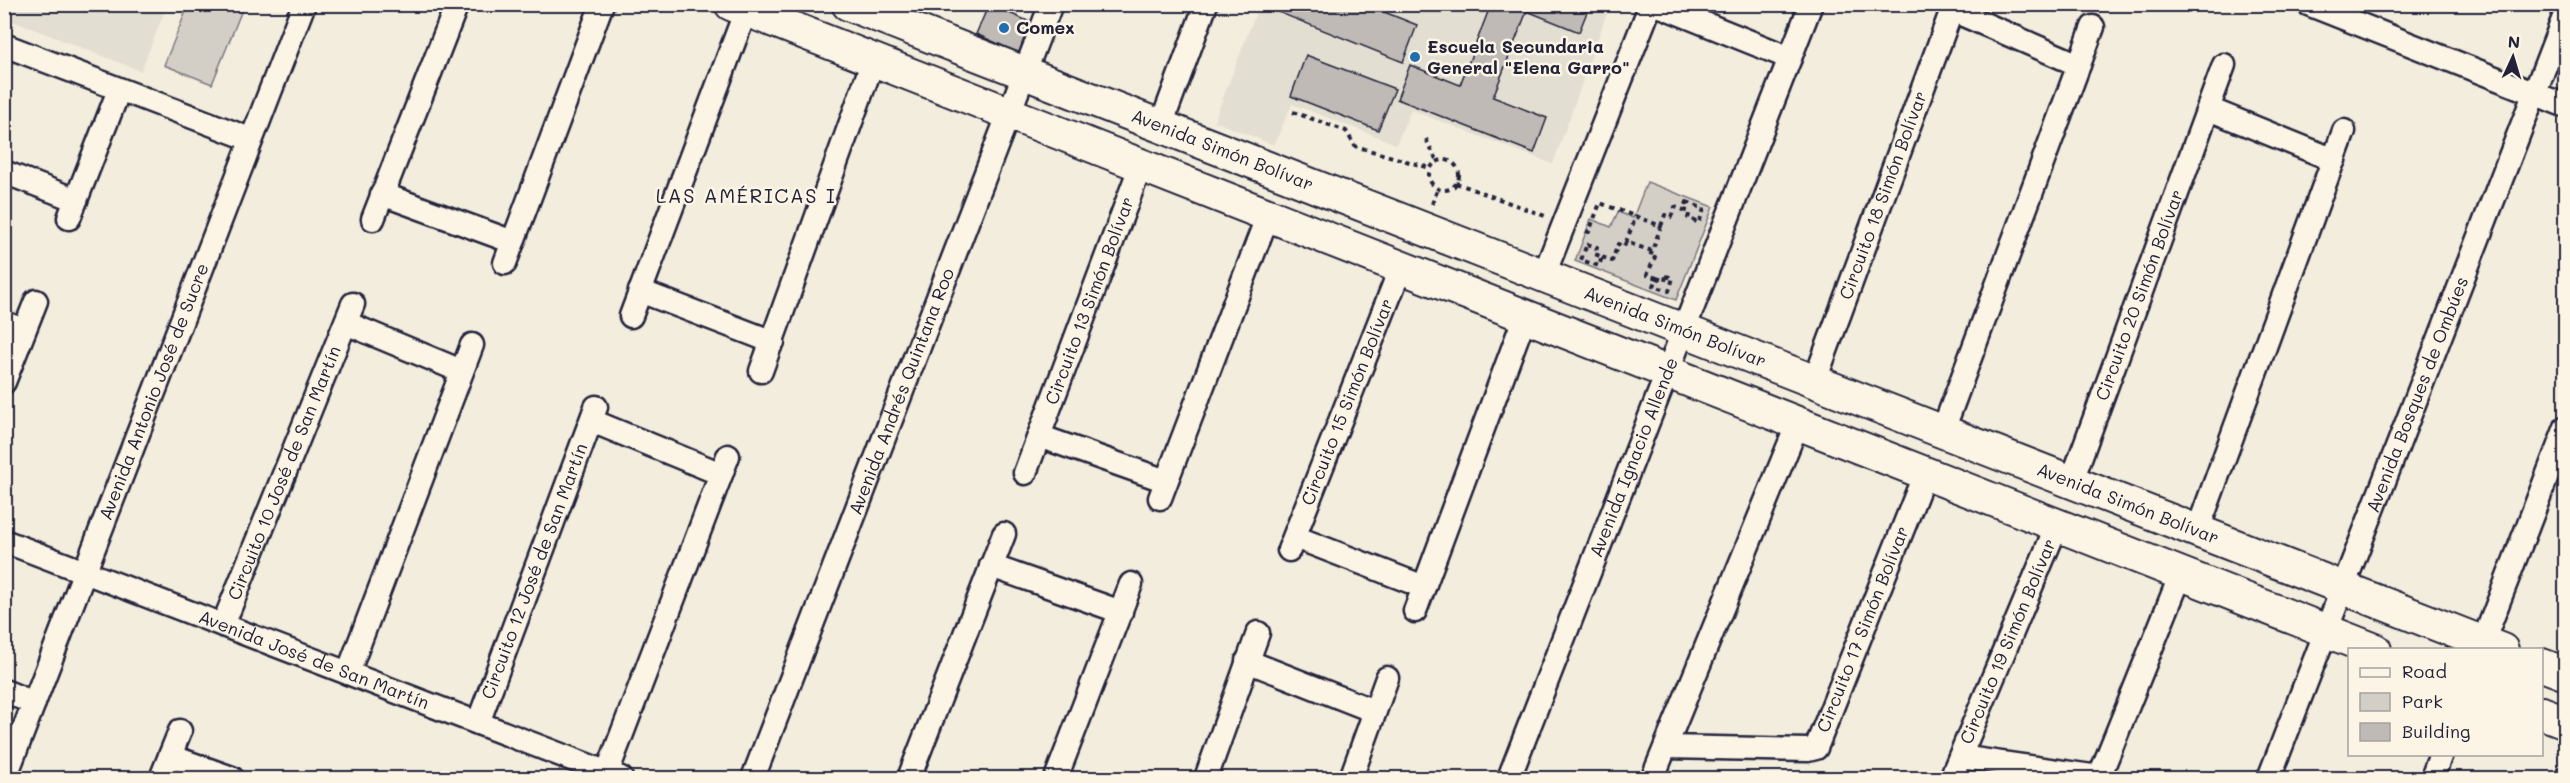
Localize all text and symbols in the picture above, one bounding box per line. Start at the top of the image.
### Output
place label: Comex [1016,15,1075,39]
marker: Comex [997,21,1011,35]
north arrow [2483,27,2543,87]
text: N [2507,31,2521,52]
place label: Escuela Secundaria General "Elena Garro" [1427,34,1630,79]
marker: Escuela Secundaria General "Elena Garro" [1408,50,1422,64]
street label: Circuito 18 Simón Bolívar [1833,87,1932,303]
street label: Avenida Simón Bolívar [1128,103,1317,196]
district label: LAS AMÉRICAS I [656,182,836,208]
street label: Circuito 20 Simón Bolívar [2089,186,2188,404]
street label: Circuito 13 Simón Bolívar [1039,193,1139,408]
street label: Avenida Antonio José de Sucre [93,259,214,523]
street label: Avenida Andrés Quintana Roo [842,264,959,518]
street label: Avenida Bosques de Ombúes [2360,273,2473,516]
street label: Avenida Simón Bolívar [1581,280,1770,373]
street label: Circuito 15 Simón Bolívar [1295,295,1398,509]
street label: Circuito 10 José de San Martín [221,342,346,603]
street label: Avenida Ignacio Allende [1583,354,1683,561]
street label: Circuito 12 José de San Martín [475,440,592,702]
street label: Avenida Simón Bolívar [2034,457,2223,549]
street label: Circuito 17 Simón Bolívar [1810,522,1914,736]
street label: Circuito 19 Simón Bolívar [1954,535,2061,747]
street label: Avenida José de San Martín [196,604,433,714]
legend [2348,648,2543,756]
text: Road [2402,659,2447,683]
text: Park [2402,689,2443,713]
text: Building [2402,719,2470,743]

